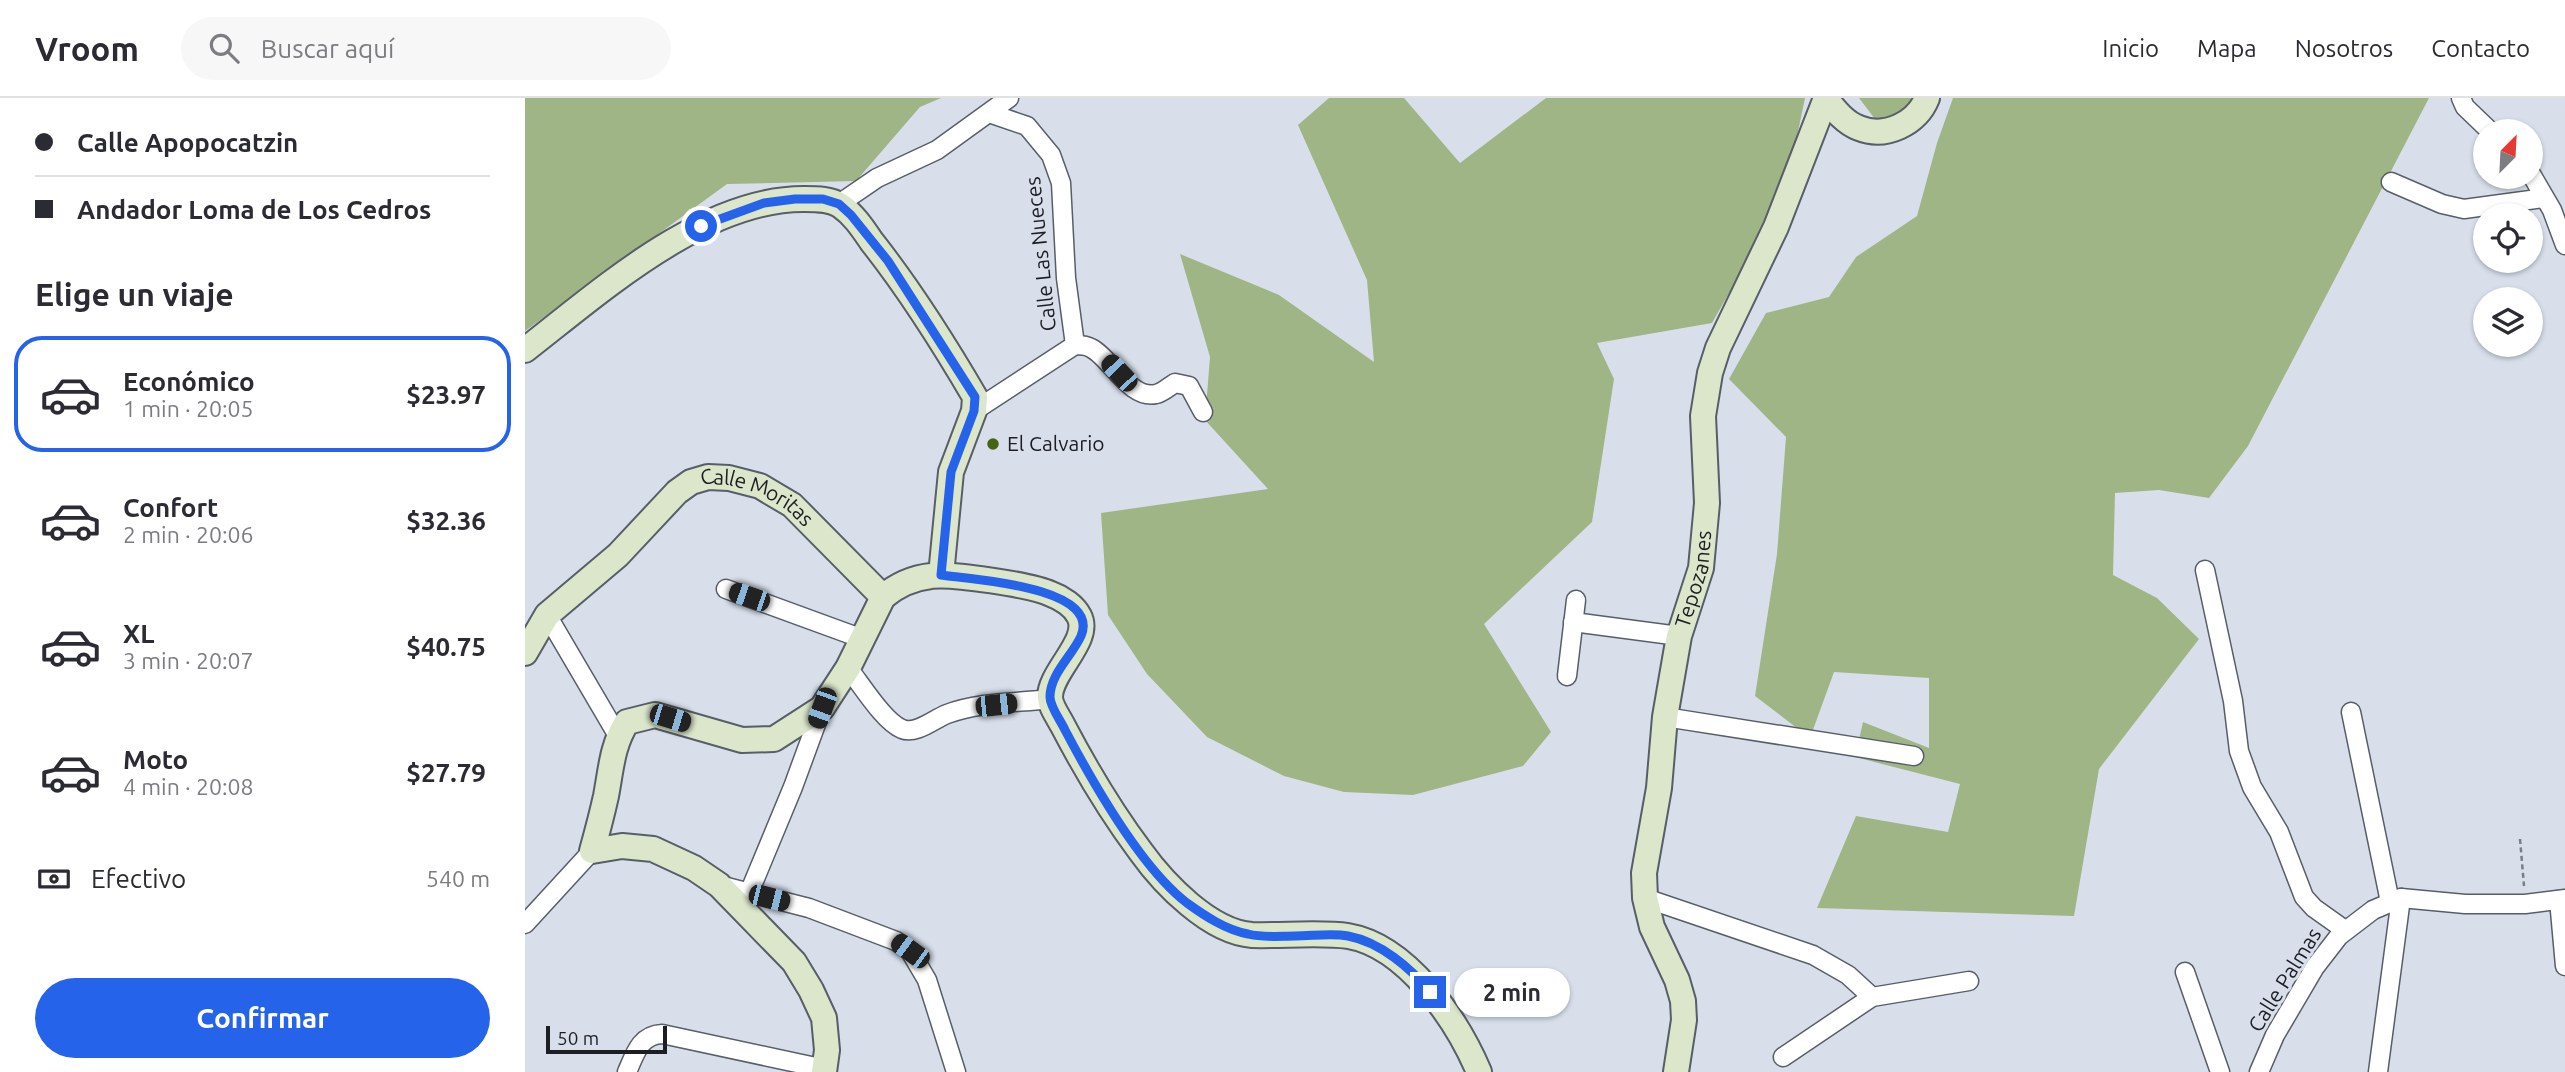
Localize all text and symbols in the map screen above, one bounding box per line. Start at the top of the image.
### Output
search box [181,17,671,80]
icon: search [205,29,243,67]
text: Vroom [35,30,139,67]
text: Buscar aquí [261,34,394,63]
text: Inicio [2102,35,2159,62]
text: Mapa [2197,35,2257,62]
text: Nosotros [2295,35,2393,62]
text: Contacto [2431,35,2530,62]
north arrow [2473,119,2543,189]
map controls [2473,119,2543,357]
text: Calle Apopocatzin [77,128,298,157]
street label: Calle Las Nueces [1020,176,1060,333]
text: Andador Loma de Los Cedros [77,195,431,224]
button: locate [2473,203,2543,273]
route start [685,210,717,242]
text: Elige un viaje [35,276,234,312]
button: layers [2473,287,2543,357]
car [1097,350,1142,396]
icon: car [39,363,102,426]
text: Económico [123,367,255,396]
text: $23.97 [406,380,486,409]
text: 1 min · 20:05 [123,396,254,421]
place label: El Calvario [1007,431,1105,455]
marker: El Calvario [985,436,1001,452]
street label: Calle Moritas [697,463,819,531]
icon: car [39,489,102,552]
text: Confort [123,493,218,522]
text: $32.36 [406,506,486,535]
text: 2 min · 20:06 [123,522,254,547]
street label: Tepozanes [1670,529,1715,630]
car [726,580,773,614]
icon: car [39,615,102,678]
text: XL [123,619,154,648]
text: $40.75 [406,632,486,661]
text: 3 min · 20:07 [123,648,254,673]
car [805,685,840,731]
car [975,692,1018,718]
car [647,702,694,734]
icon: car [39,741,102,804]
text: Moto [123,745,188,774]
text: $27.79 [406,758,486,787]
text: 4 min · 20:08 [123,774,254,799]
icon: cash [35,860,73,898]
text: Efectivo [91,864,186,893]
text: 540 m [426,866,490,891]
car [747,883,792,913]
street label: Calle Palmas [2243,923,2326,1036]
car [887,930,934,972]
callout: 2 min [1455,968,1570,1016]
route end [1414,976,1446,1008]
button: Confirmar [35,978,490,1058]
text: 2 min [1483,980,1541,1005]
scale bar [546,1023,667,1055]
text: 50 m [557,1027,599,1049]

